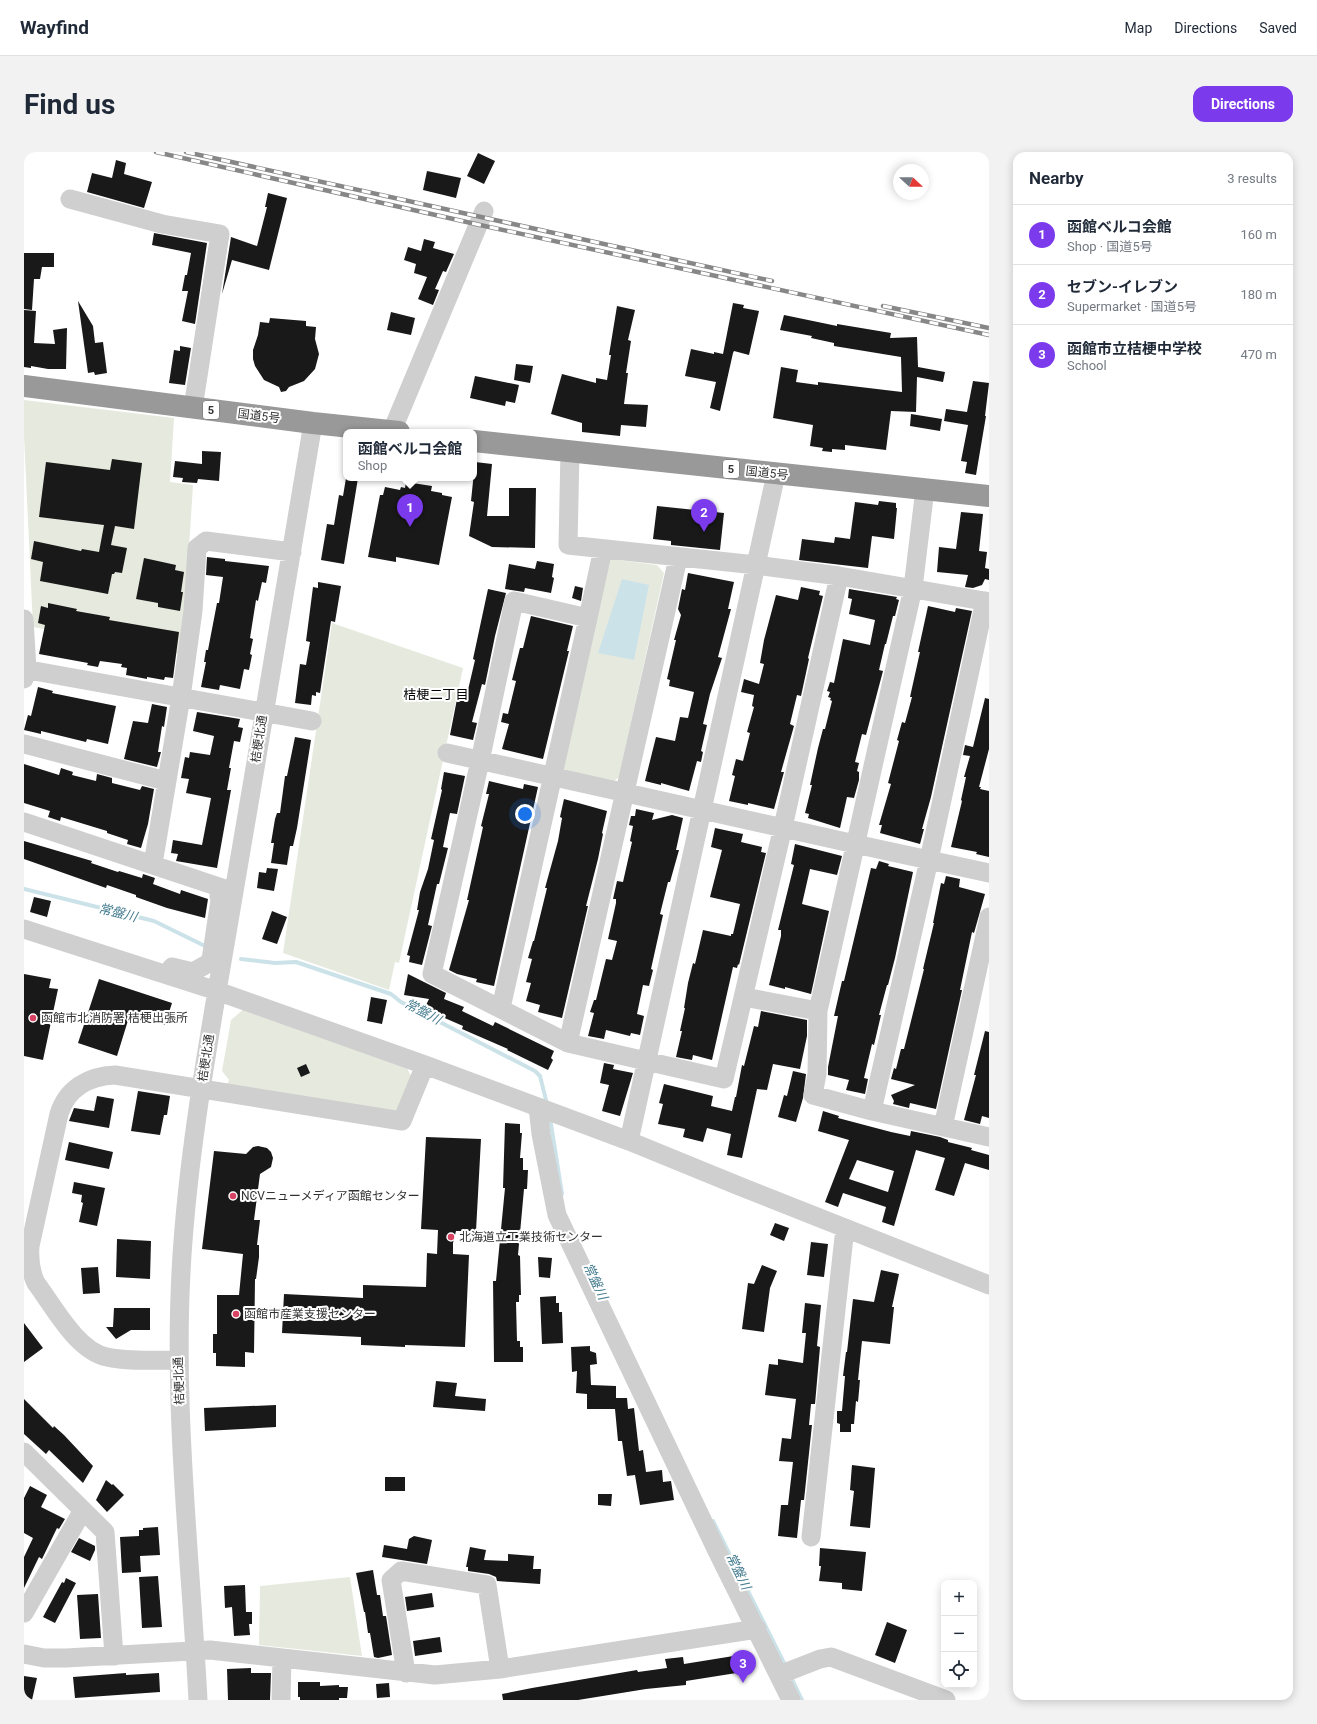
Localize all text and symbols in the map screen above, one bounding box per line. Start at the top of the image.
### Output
text: Wayfind [20,16,89,39]
text: Map [1125,20,1152,36]
text: Directions [1174,20,1237,36]
text: Saved [1259,20,1297,36]
button: Directions [1193,86,1293,122]
text: Find us [24,88,115,121]
north arrow [893,164,929,200]
text: Nearby [1029,168,1084,188]
text: 3 results [1227,171,1277,186]
text: 函館ベルコ会館 [1067,218,1172,236]
text: 1 [1038,227,1046,242]
text: 160 m [1240,227,1277,242]
text: Shop · 国道5号 [1067,239,1153,254]
text: セブン-イレブン [1067,278,1178,296]
text: 2 [1038,287,1046,302]
text: 180 m [1240,287,1277,302]
text: Supermarket · 国道5号 [1067,299,1197,314]
text: 函館市立桔梗中学校 [1067,340,1202,358]
text: 3 [1038,347,1046,362]
text: 470 m [1240,347,1277,362]
text: School [1067,358,1107,373]
road number: 5 [203,401,219,419]
street label: 国道5号 [237,406,281,426]
popup [343,429,477,481]
text: 函館ベルコ会館 [358,440,462,458]
text: Shop [358,458,387,473]
road number: 5 [723,460,739,478]
street label: 国道5号 [745,464,789,482]
pin: 1 [397,494,423,527]
pin: 2 [691,499,717,532]
district label: 桔梗二丁目 [403,687,469,702]
street label: 桔梗北通 [248,714,270,764]
your location [515,804,535,824]
water label: 常盤川 [97,900,141,925]
water label: 常盤川 [402,996,445,1028]
place label: 函館市北消防署 桔梗出張所 [41,1011,188,1025]
marker: 函館市北消防署 桔梗出張所 [28,1013,38,1023]
street label: 桔梗北通 [195,1033,217,1083]
place label: NCVニューメディア函館センター [241,1189,420,1203]
marker: NCVニューメディア函館センター [228,1191,238,1201]
place label: 北海道立工業技術センター [459,1230,603,1244]
marker: 北海道立工業技術センター [446,1232,456,1242]
water label: 常盤川 [581,1260,611,1304]
place label: 函館市産業支援センター [244,1307,376,1321]
marker: 函館市産業支援センター [231,1309,241,1319]
street label: 桔梗北通 [171,1357,187,1405]
water label: 常盤川 [723,1550,755,1594]
map controls [941,1580,977,1688]
button: + [941,1580,977,1616]
button: − [941,1616,977,1652]
pin: 3 [730,1650,756,1683]
button: locate [941,1652,977,1688]

